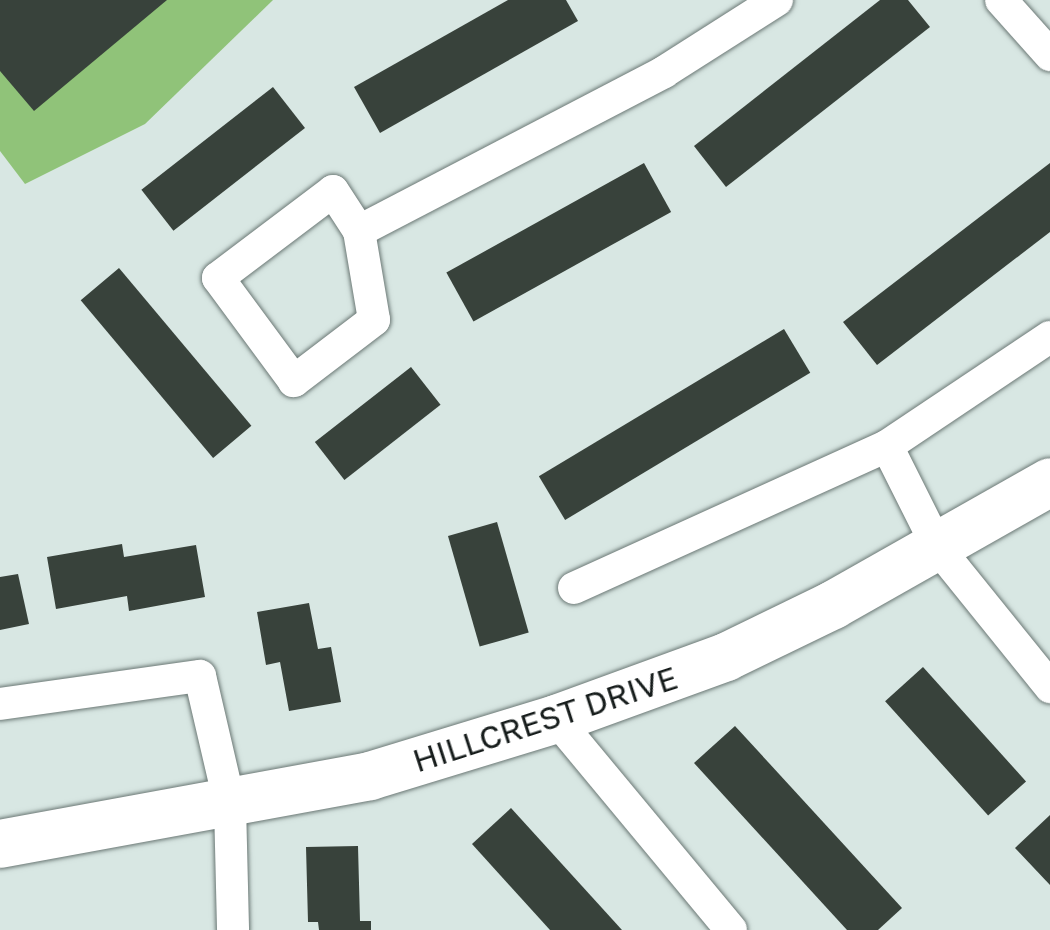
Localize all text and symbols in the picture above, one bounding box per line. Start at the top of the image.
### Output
street label: HILLCREST DRIVE [408,658,682,780]

